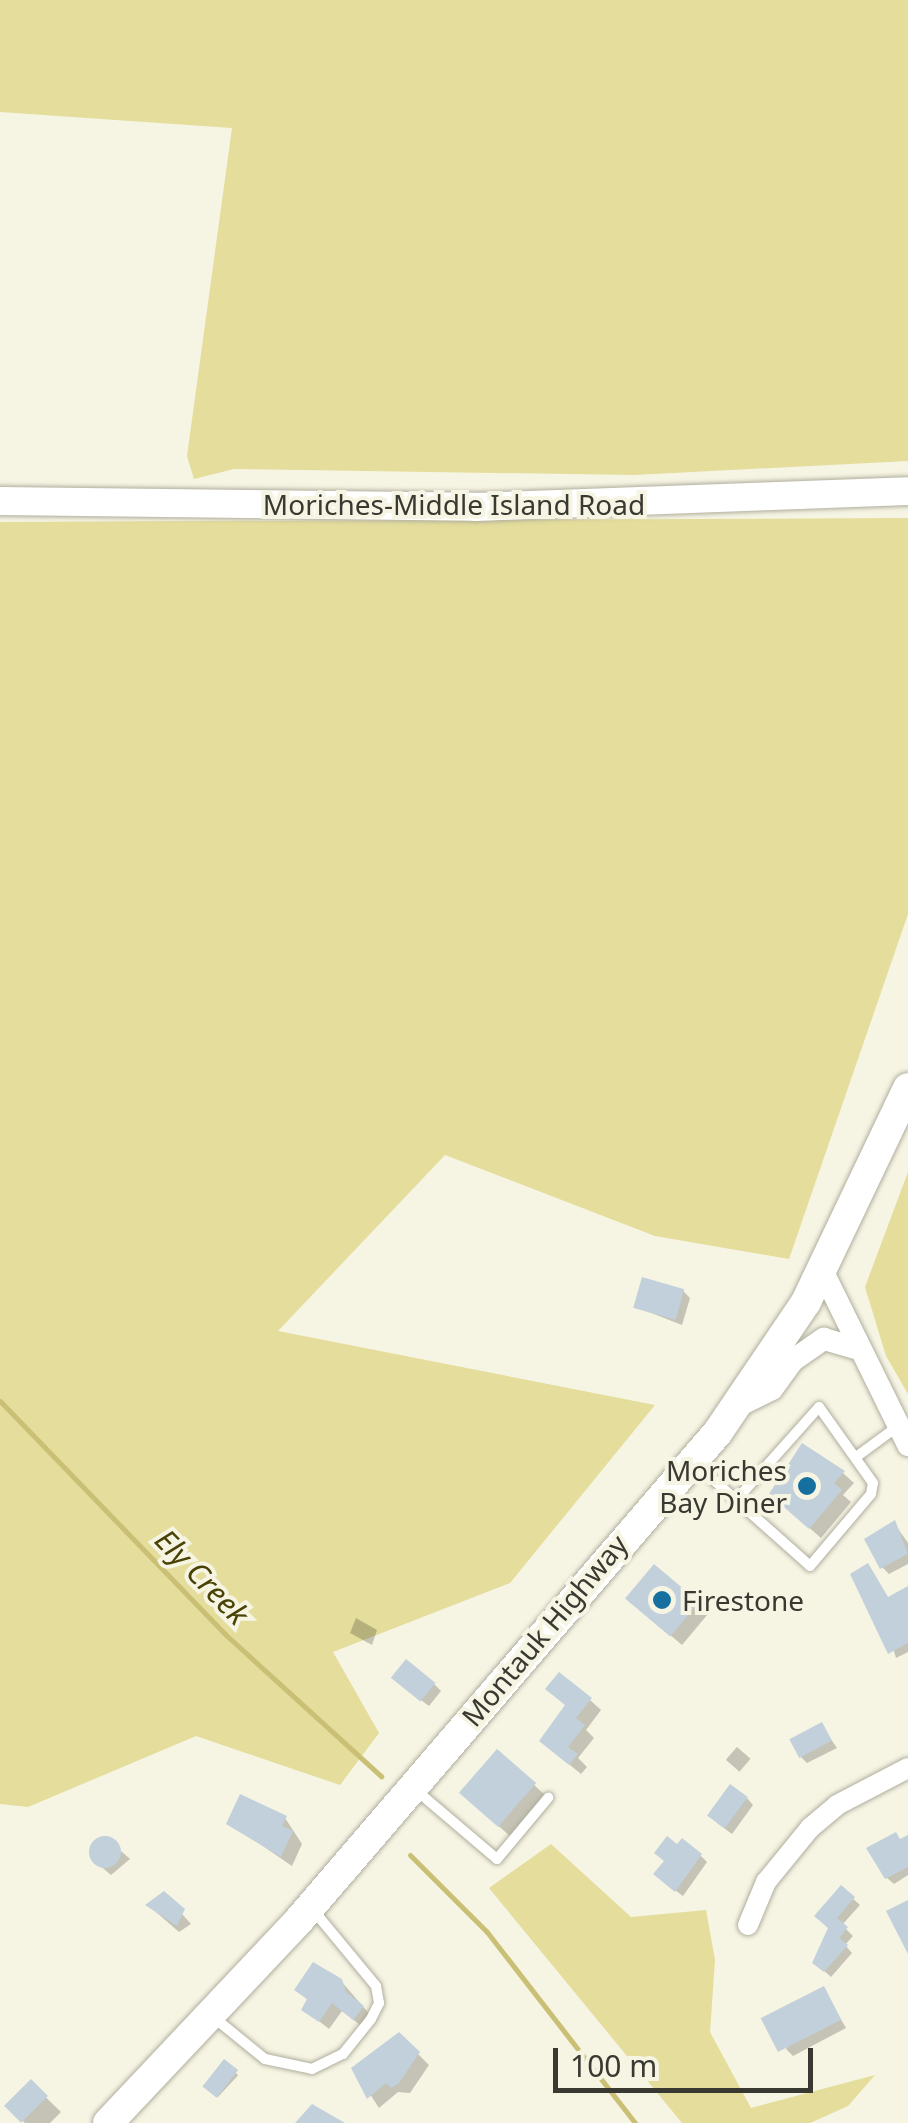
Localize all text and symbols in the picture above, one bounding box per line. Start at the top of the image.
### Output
street label: Moriches-Middle Island Road [263,487,645,521]
place label: Moriches Bay Diner [659,1453,787,1519]
marker: Moriches Bay Diner [796,1475,818,1497]
water label: Ely Creek [148,1522,256,1632]
street label: Montauk Highway [454,1527,634,1733]
place label: Firestone [682,1583,804,1617]
marker: Firestone [651,1589,673,1611]
scale bar [558,2028,818,2090]
text: 100 m [570,2045,657,2086]

